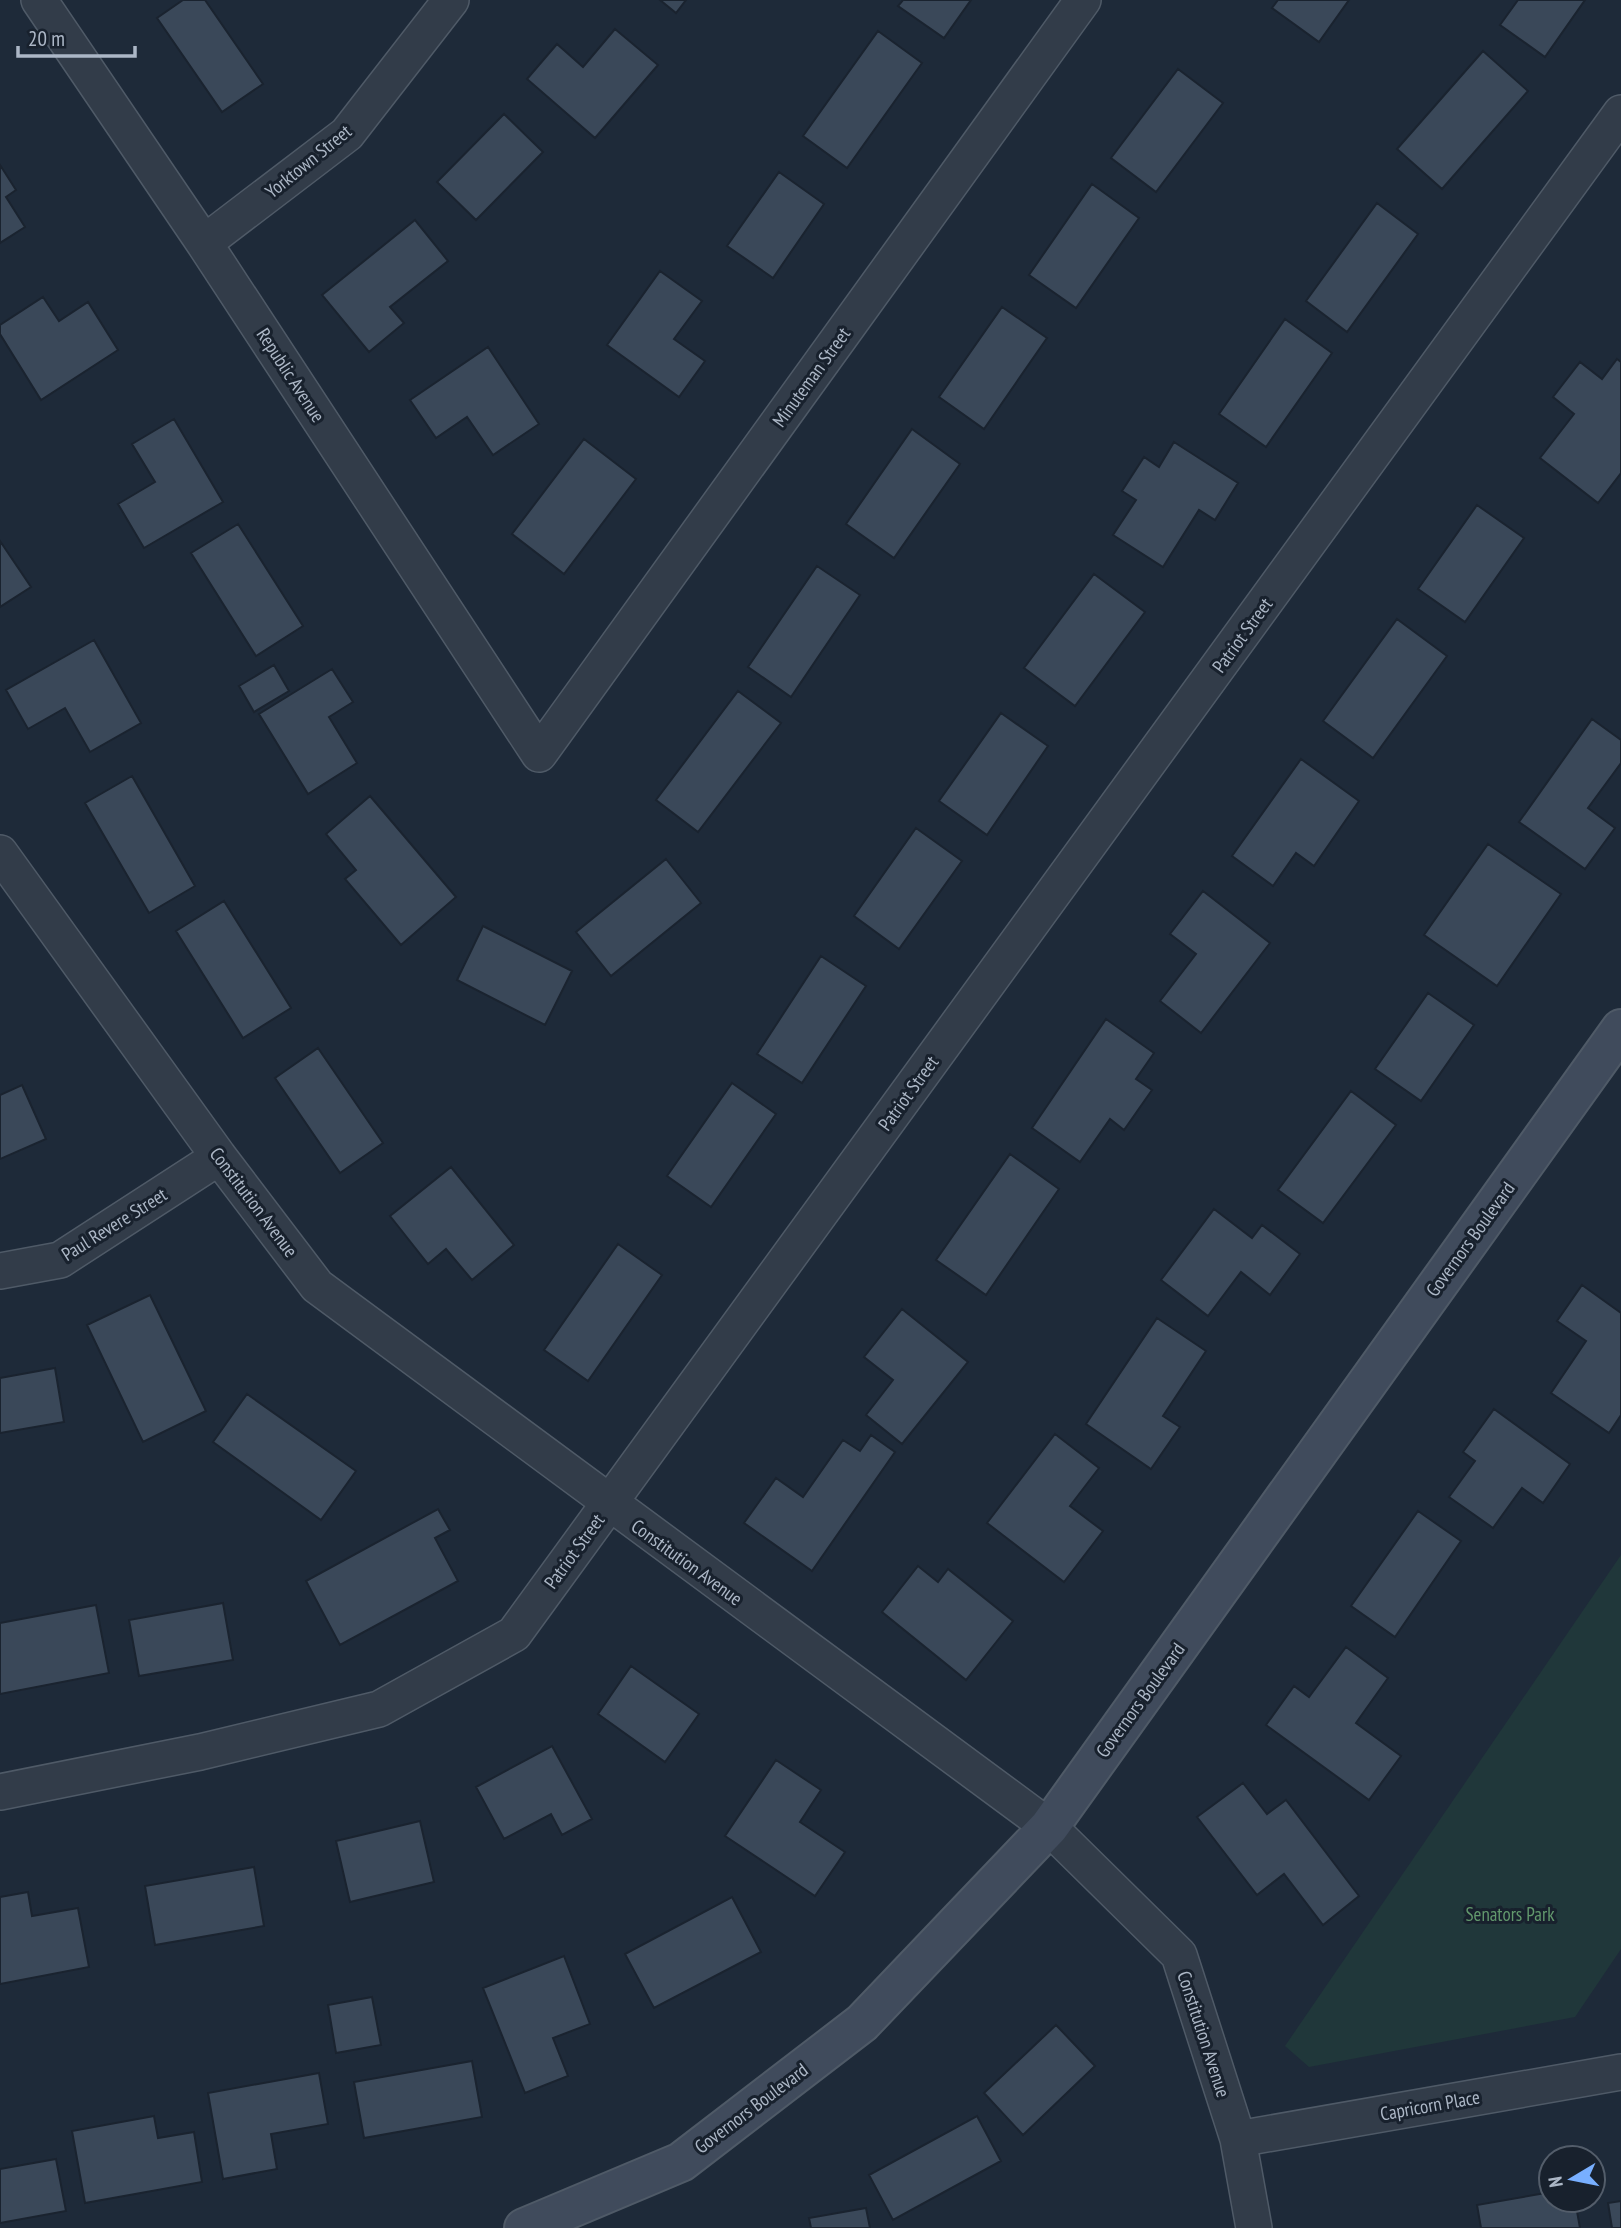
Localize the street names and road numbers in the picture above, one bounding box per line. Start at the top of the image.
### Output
street label: Yorktown Street [260,118,357,203]
street label: Minuteman Street [767,322,856,432]
street label: Republic Avenue [252,323,330,427]
street label: Patriot Street [1207,592,1278,677]
street label: Patriot Street [873,1050,944,1135]
street label: Constitution Avenue [205,1142,303,1262]
street label: Governors Boulevard [1420,1177,1520,1301]
street label: Paul Revere Street [57,1182,172,1266]
street label: Patriot Street [539,1508,610,1593]
street label: Constitution Avenue [627,1514,747,1610]
street label: Governors Boulevard [1090,1638,1190,1762]
street label: Constitution Avenue [1172,1968,1236,2100]
street label: Governors Boulevard [690,2058,812,2158]
street label: Capricorn Place [1378,2084,1482,2126]

